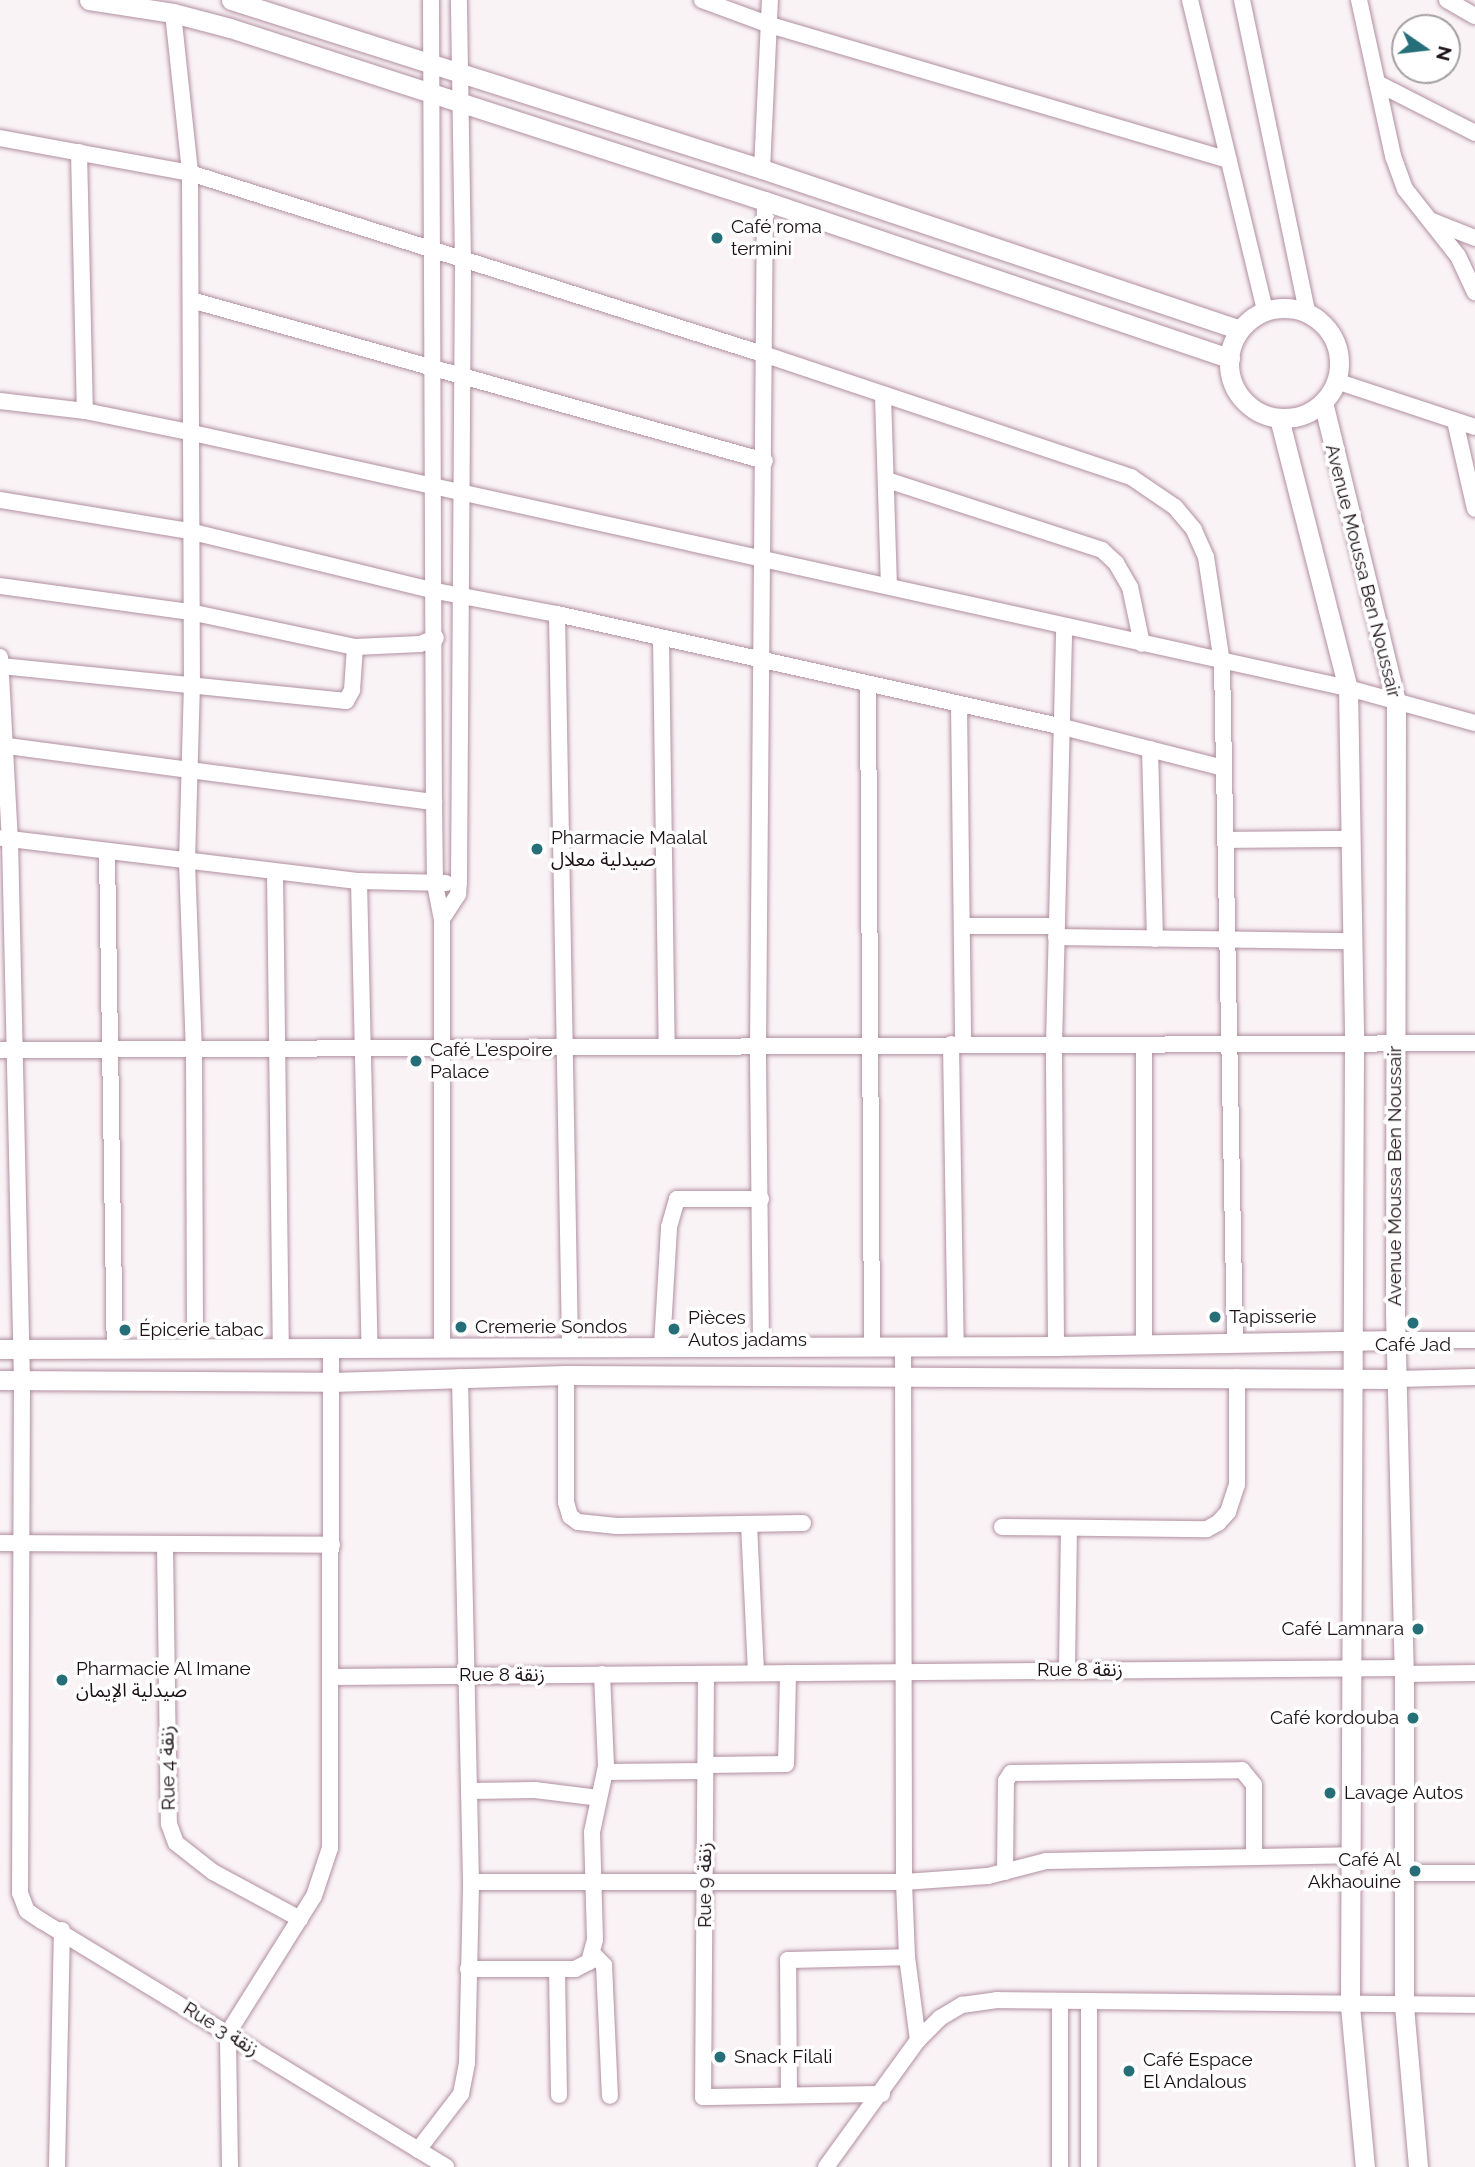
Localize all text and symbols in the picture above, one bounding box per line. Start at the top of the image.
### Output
north arrow [1391,14,1461,84]
text: N [1432,44,1457,63]
place label: Café roma termini [731,216,822,260]
marker: Café roma termini [709,230,725,246]
street label: Avenue Moussa Ben Noussair [1320,442,1406,700]
place label: Pharmacie Maalal صيدلية معلال [551,827,707,871]
marker: Pharmacie Maalal صيدلية معلال [529,841,545,857]
place label: Café L'espoire Palace [430,1039,553,1083]
street label: Avenue Moussa Ben Noussair [1384,1046,1406,1306]
marker: Café L'espoire Palace [408,1053,424,1069]
place label: Tapisserie [1229,1306,1316,1328]
place label: Pièces Autos jadams [688,1307,807,1351]
marker: Tapisserie [1207,1309,1223,1325]
marker: Café Jad [1405,1315,1421,1331]
place label: Cremerie Sondos [475,1316,627,1338]
place label: Épicerie tabac [139,1319,264,1341]
marker: Cremerie Sondos [453,1319,469,1335]
marker: Pièces Autos jadams [666,1321,682,1337]
marker: Épicerie tabac [117,1322,133,1338]
place label: Café Jad [1375,1334,1451,1356]
place label: Café Lamnara [1281,1618,1404,1640]
marker: Café Lamnara [1410,1621,1426,1637]
place label: Pharmacie Al Imane صيدلية الإيمان [76,1658,252,1702]
street label: Rue 8 زنقة [1037,1659,1123,1681]
street label: Rue 8 زنقة [459,1664,545,1686]
marker: Pharmacie Al Imane صيدلية الإيمان [54,1672,70,1688]
place label: Café kordouba [1270,1707,1399,1729]
marker: Café kordouba [1405,1710,1421,1726]
street label: Rue 4 زنقة [156,1725,180,1811]
place label: Lavage Autos [1344,1782,1464,1804]
marker: Lavage Autos [1322,1785,1338,1801]
street label: Rue 9 زنقة [694,1842,716,1928]
place label: Café Al Akhaouine [1308,1849,1401,1893]
marker: Café Al Akhaouine [1407,1863,1423,1879]
street label: Rue 3 زنقة [179,1997,263,2061]
place label: Snack Filali [734,2046,832,2068]
marker: Snack Filali [712,2049,728,2065]
place label: Café Espace El Andalous [1143,2049,1253,2093]
marker: Café Espace El Andalous [1121,2063,1137,2079]

